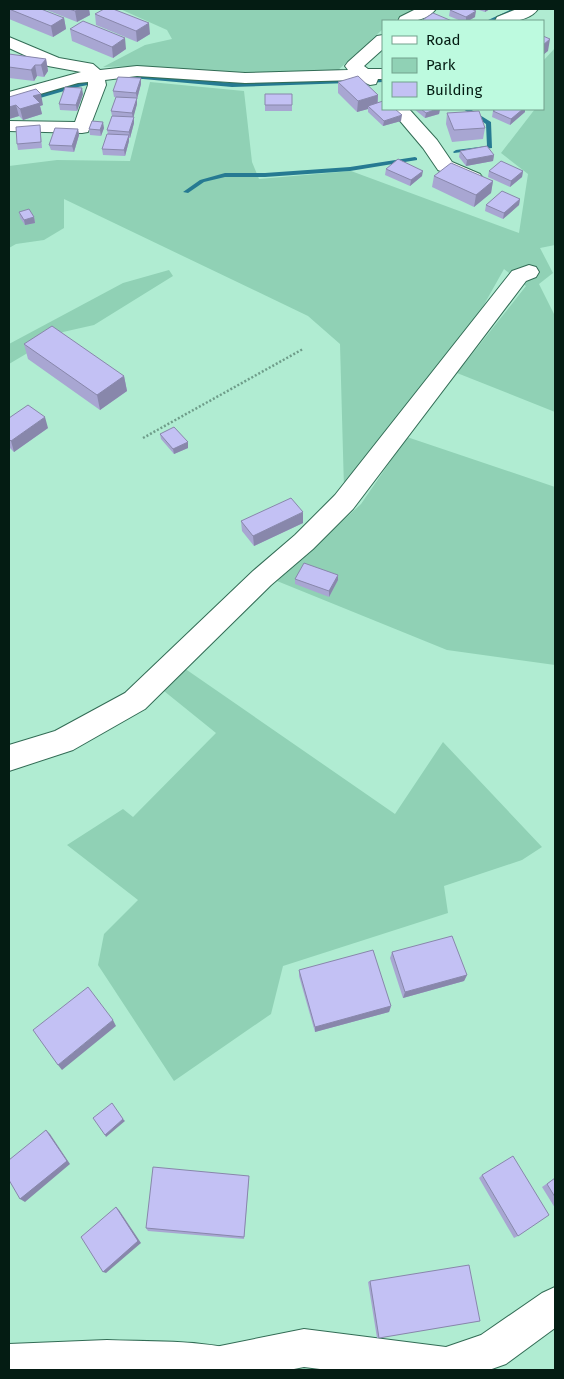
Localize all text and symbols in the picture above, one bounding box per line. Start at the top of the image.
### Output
legend [382,20,544,110]
text: Road [426,31,461,49]
text: Park [426,56,456,74]
text: Building [426,81,482,99]

